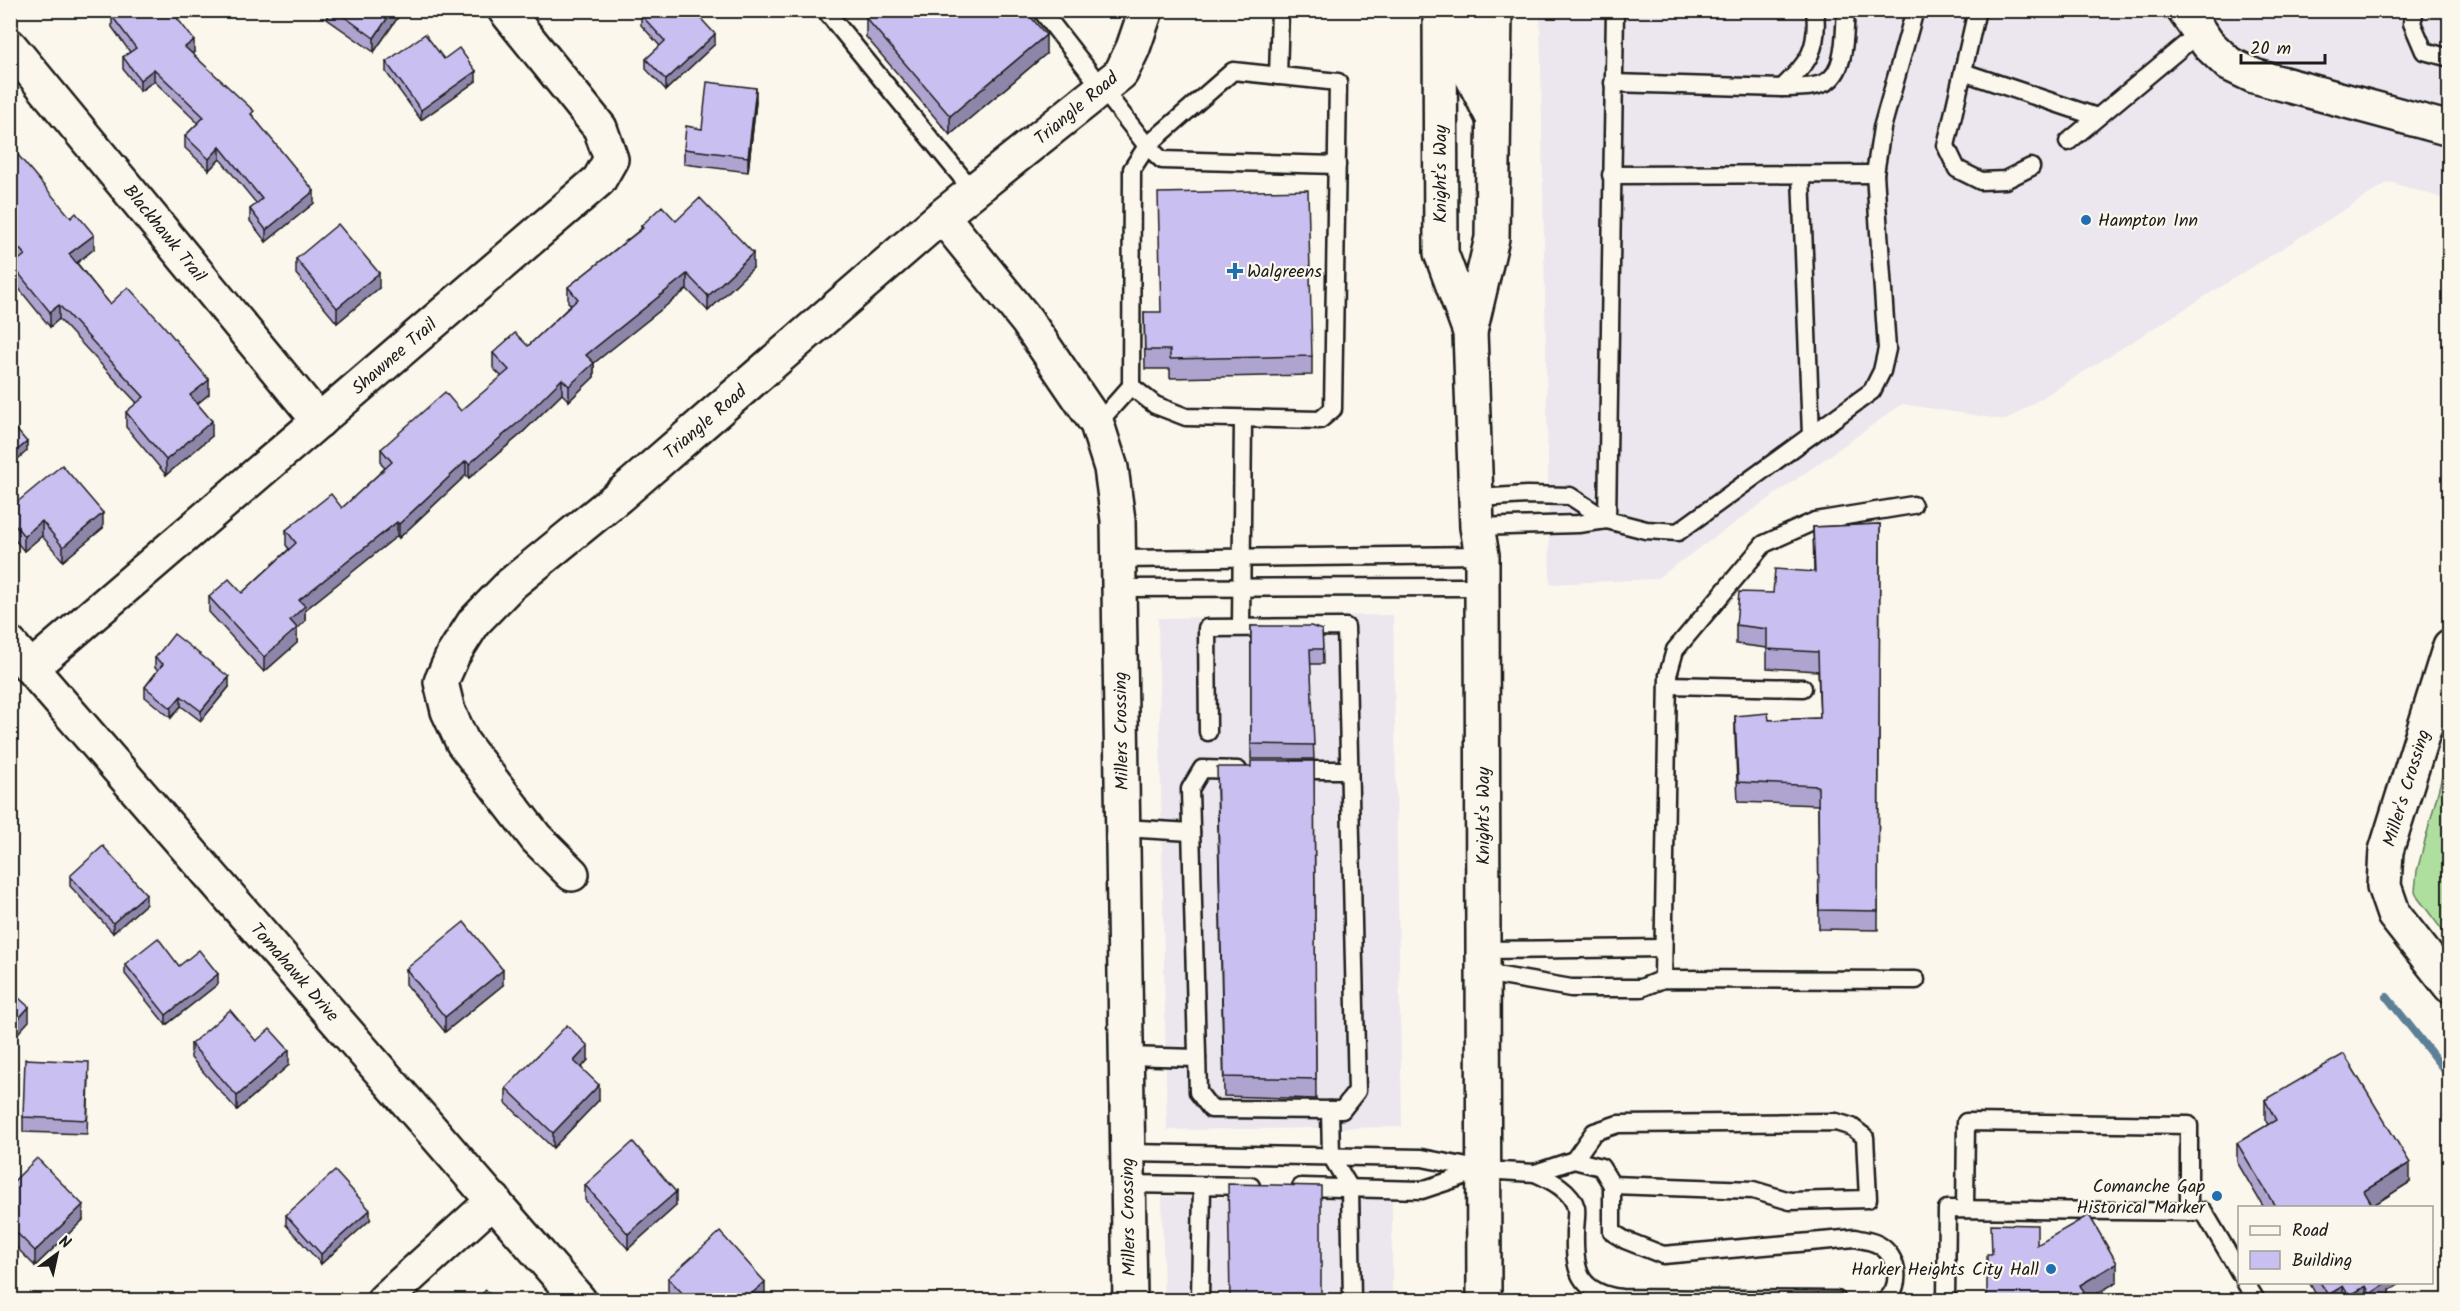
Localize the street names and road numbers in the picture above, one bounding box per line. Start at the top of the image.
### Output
street label: Triangle Road [1028,65,1126,153]
street label: Knight's Way [1427,124,1456,223]
street label: Blackhawk Trail [115,178,213,290]
street label: Shawnee Trail [346,311,445,403]
street label: Triangle Road [658,378,755,468]
street label: Millers Crossing [1107,671,1138,791]
street label: Miller's Crossing [2376,726,2439,851]
street label: Knight's Way [1470,766,1499,865]
street label: Tomahawk Drive [242,917,345,1029]
street label: Millers Crossing [1114,1157,1145,1277]

